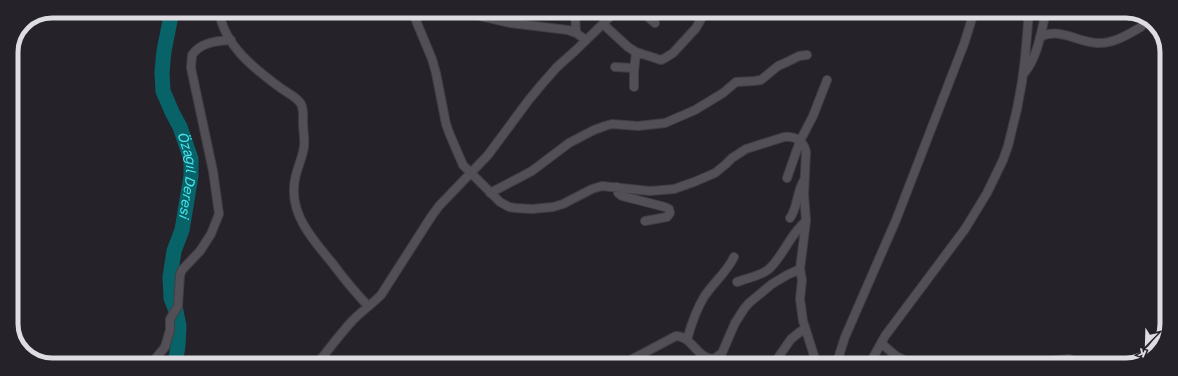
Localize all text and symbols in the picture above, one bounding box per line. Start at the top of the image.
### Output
water label: Özağıl Deresi [174,129,200,222]
north arrow [1126,324,1166,364]
text: K [1136,346,1148,361]

